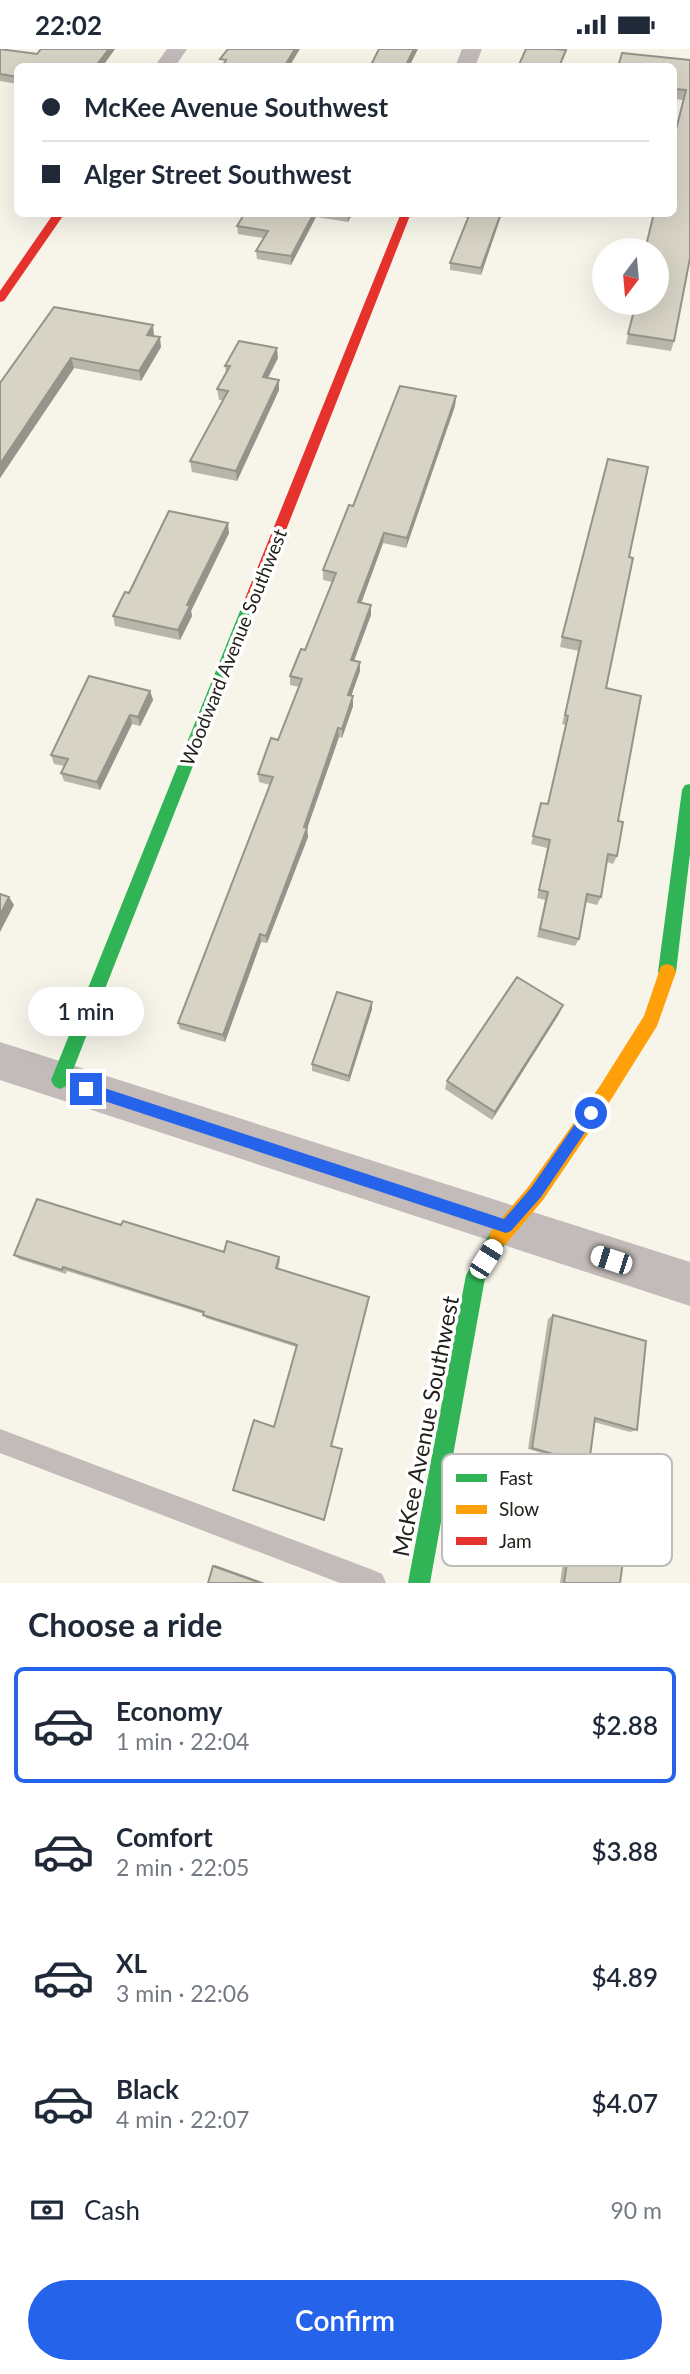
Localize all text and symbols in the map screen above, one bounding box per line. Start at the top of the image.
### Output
text: 22:02 [35,9,102,41]
text: McKee Avenue Southwest [84,91,388,123]
text: Alger Street Southwest [84,158,351,190]
north arrow [592,238,668,315]
map controls [592,238,669,315]
street label: Woodward Avenue Southwest [175,525,291,769]
callout: 1 min [28,988,144,1037]
text: 1 min [58,997,114,1025]
route end [70,1073,102,1105]
route start [575,1097,607,1129]
car [466,1236,507,1282]
car [588,1244,635,1276]
street label: McKee Avenue Southwest [386,1292,464,1559]
legend [442,1454,672,1566]
text: Fast [499,1466,533,1489]
text: Slow [499,1497,539,1520]
text: Jam [499,1529,532,1552]
text: Choose a ride [28,1605,222,1644]
icon: car [32,1694,95,1757]
text: Economy [116,1695,222,1727]
text: $2.88 [592,1709,658,1741]
text: 1 min · 22:04 [116,1727,249,1755]
icon: car [32,1820,95,1883]
text: Comfort [116,1821,213,1853]
text: $3.88 [592,1835,658,1867]
text: 2 min · 22:05 [116,1853,249,1881]
icon: car [32,1946,95,2009]
text: XL [116,1947,147,1979]
text: $4.89 [592,1961,658,1993]
text: 3 min · 22:06 [116,1979,249,2007]
icon: car [32,2072,95,2135]
text: Black [116,2073,179,2105]
text: $4.07 [592,2087,658,2119]
text: 4 min · 22:07 [116,2105,249,2133]
icon: cash [28,2191,66,2229]
text: Cash [84,2194,140,2226]
text: 90 m [611,2196,662,2224]
button: Confirm [28,2280,662,2360]

